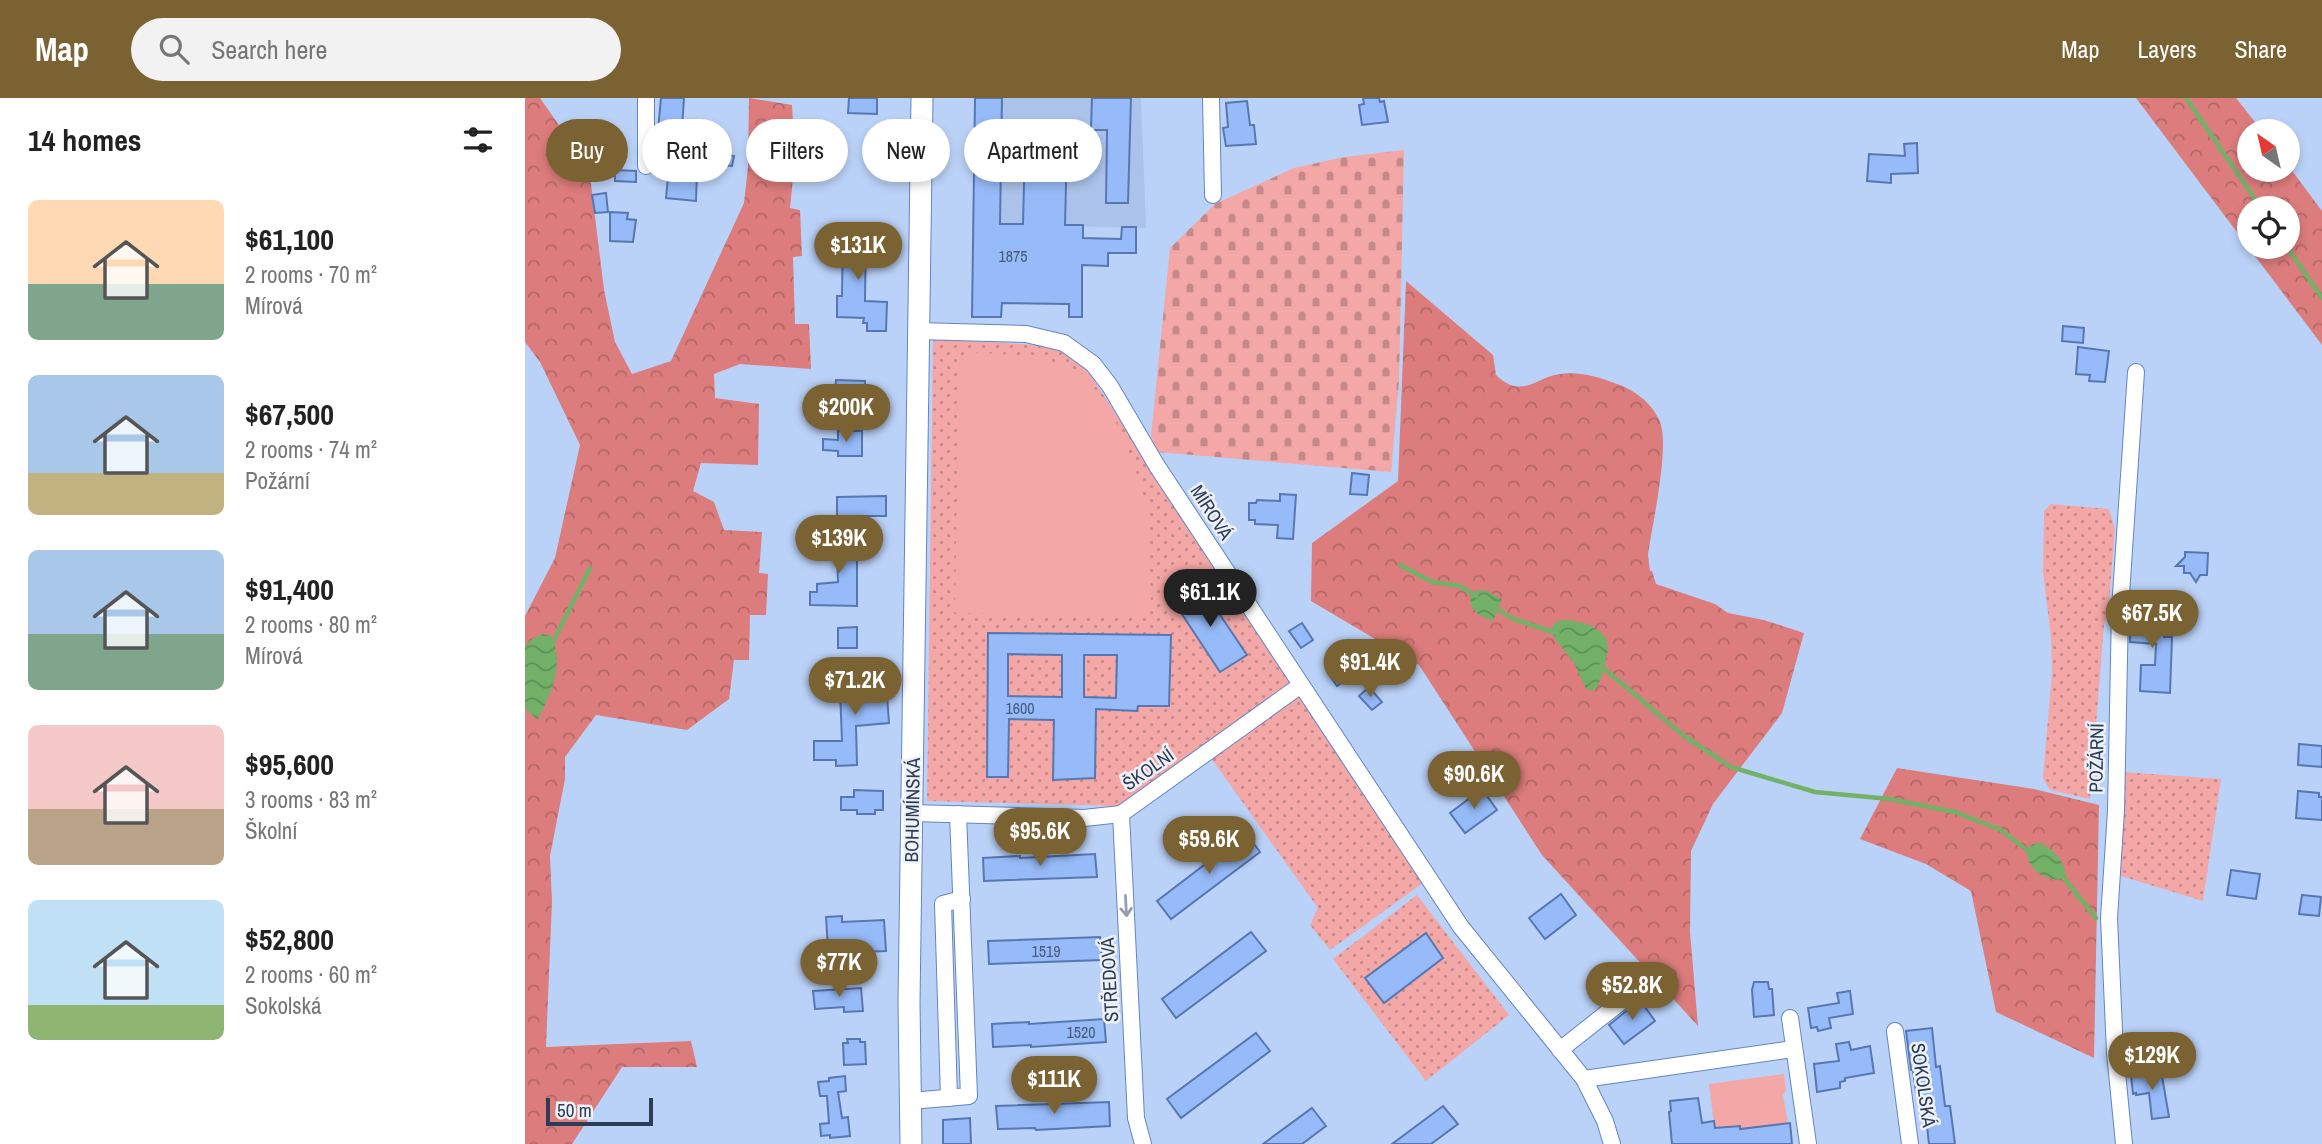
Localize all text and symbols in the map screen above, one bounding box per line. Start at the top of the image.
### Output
search box [131,18,621,81]
text: Map [35,27,89,71]
icon: search [155,30,193,68]
text: Search here [211,32,327,67]
text: Map [2061,33,2099,65]
text: Layers [2137,33,2196,65]
text: Share [2234,33,2287,65]
chip: Buy [546,119,628,182]
chip: Rent [642,119,732,182]
chip: Filters [746,119,848,182]
chip: New [862,119,950,182]
chip: Apartment [964,119,1102,182]
north arrow [2237,119,2299,182]
map controls [2237,119,2300,259]
text: 14 homes [28,120,142,160]
icon: filters [459,121,497,159]
button: locate [2237,196,2300,259]
text: $61,100 [245,219,334,259]
pin: $131K [809,222,907,282]
icon: home [84,228,168,312]
text: $131K [830,229,886,260]
house number: 1875 [998,245,1028,267]
text: 2 rooms · 70 m² [245,259,377,290]
text: Mírová [245,290,303,321]
pin: $200K [797,384,895,444]
text: $200K [818,391,874,422]
text: $67,500 [245,394,334,434]
icon: home [84,403,168,487]
text: 2 rooms · 74 m² [245,434,377,465]
text: Požární [245,465,310,496]
street label: MÍROVÁ [1185,480,1240,545]
pin: $139K [790,516,888,575]
text: $139K [811,522,867,553]
text: $91,400 [245,569,334,609]
pin: $61.1K [1153,570,1267,629]
text: $61.1K [1180,576,1240,607]
icon: home [84,578,168,662]
pin: $67.5K [2095,590,2209,650]
text: $67.5K [2122,597,2182,628]
text: 2 rooms · 80 m² [245,609,377,640]
text: Mírová [245,640,303,671]
pin: $91.4K [1313,640,1427,699]
text: $91.4K [1340,646,1400,677]
pin: $71.2K [798,658,912,717]
text: $71.2K [825,664,885,695]
house number: 1600 [1005,697,1035,719]
street label: POŽÁRNÍ [2082,722,2110,793]
street label: ŠKOLNÍ [1117,742,1179,796]
text: $95,600 [245,744,334,784]
pin: $90.6K [1417,752,1531,811]
icon: home [84,753,168,837]
street label: BOHUMÍNSKÁ [898,757,926,863]
text: $90.6K [1444,758,1504,789]
text: 3 rooms · 83 m² [245,784,377,815]
pin: $95.6K [983,808,1097,868]
text: Školní [245,815,297,846]
text: $95.6K [1010,815,1070,846]
pin: $59.6K [1152,816,1266,876]
text: $59.6K [1179,823,1239,854]
one-way arrow [1120,894,1133,917]
text: $52,800 [245,919,334,959]
icon: home [84,928,168,1012]
street label: STŘEDOVÁ [1094,936,1124,1023]
pin: $77K [798,940,880,999]
house number: 1519 [1031,940,1061,962]
text: $77K [816,946,862,977]
text: 2 rooms · 60 m² [245,959,377,990]
pin: $52.8K [1575,962,1689,1022]
text: $52.8K [1602,969,1662,1000]
text: Sokolská [245,990,322,1021]
house number: 1520 [1066,1021,1096,1043]
pin: $129K [2103,1032,2201,1092]
text: $129K [2124,1039,2180,1070]
street label: SOKOLSKÁ [1905,1041,1943,1129]
pin: $111K [1005,1056,1103,1116]
text: $111K [1027,1063,1081,1094]
scale bar [546,1095,653,1127]
text: 50 m [557,1097,592,1123]

